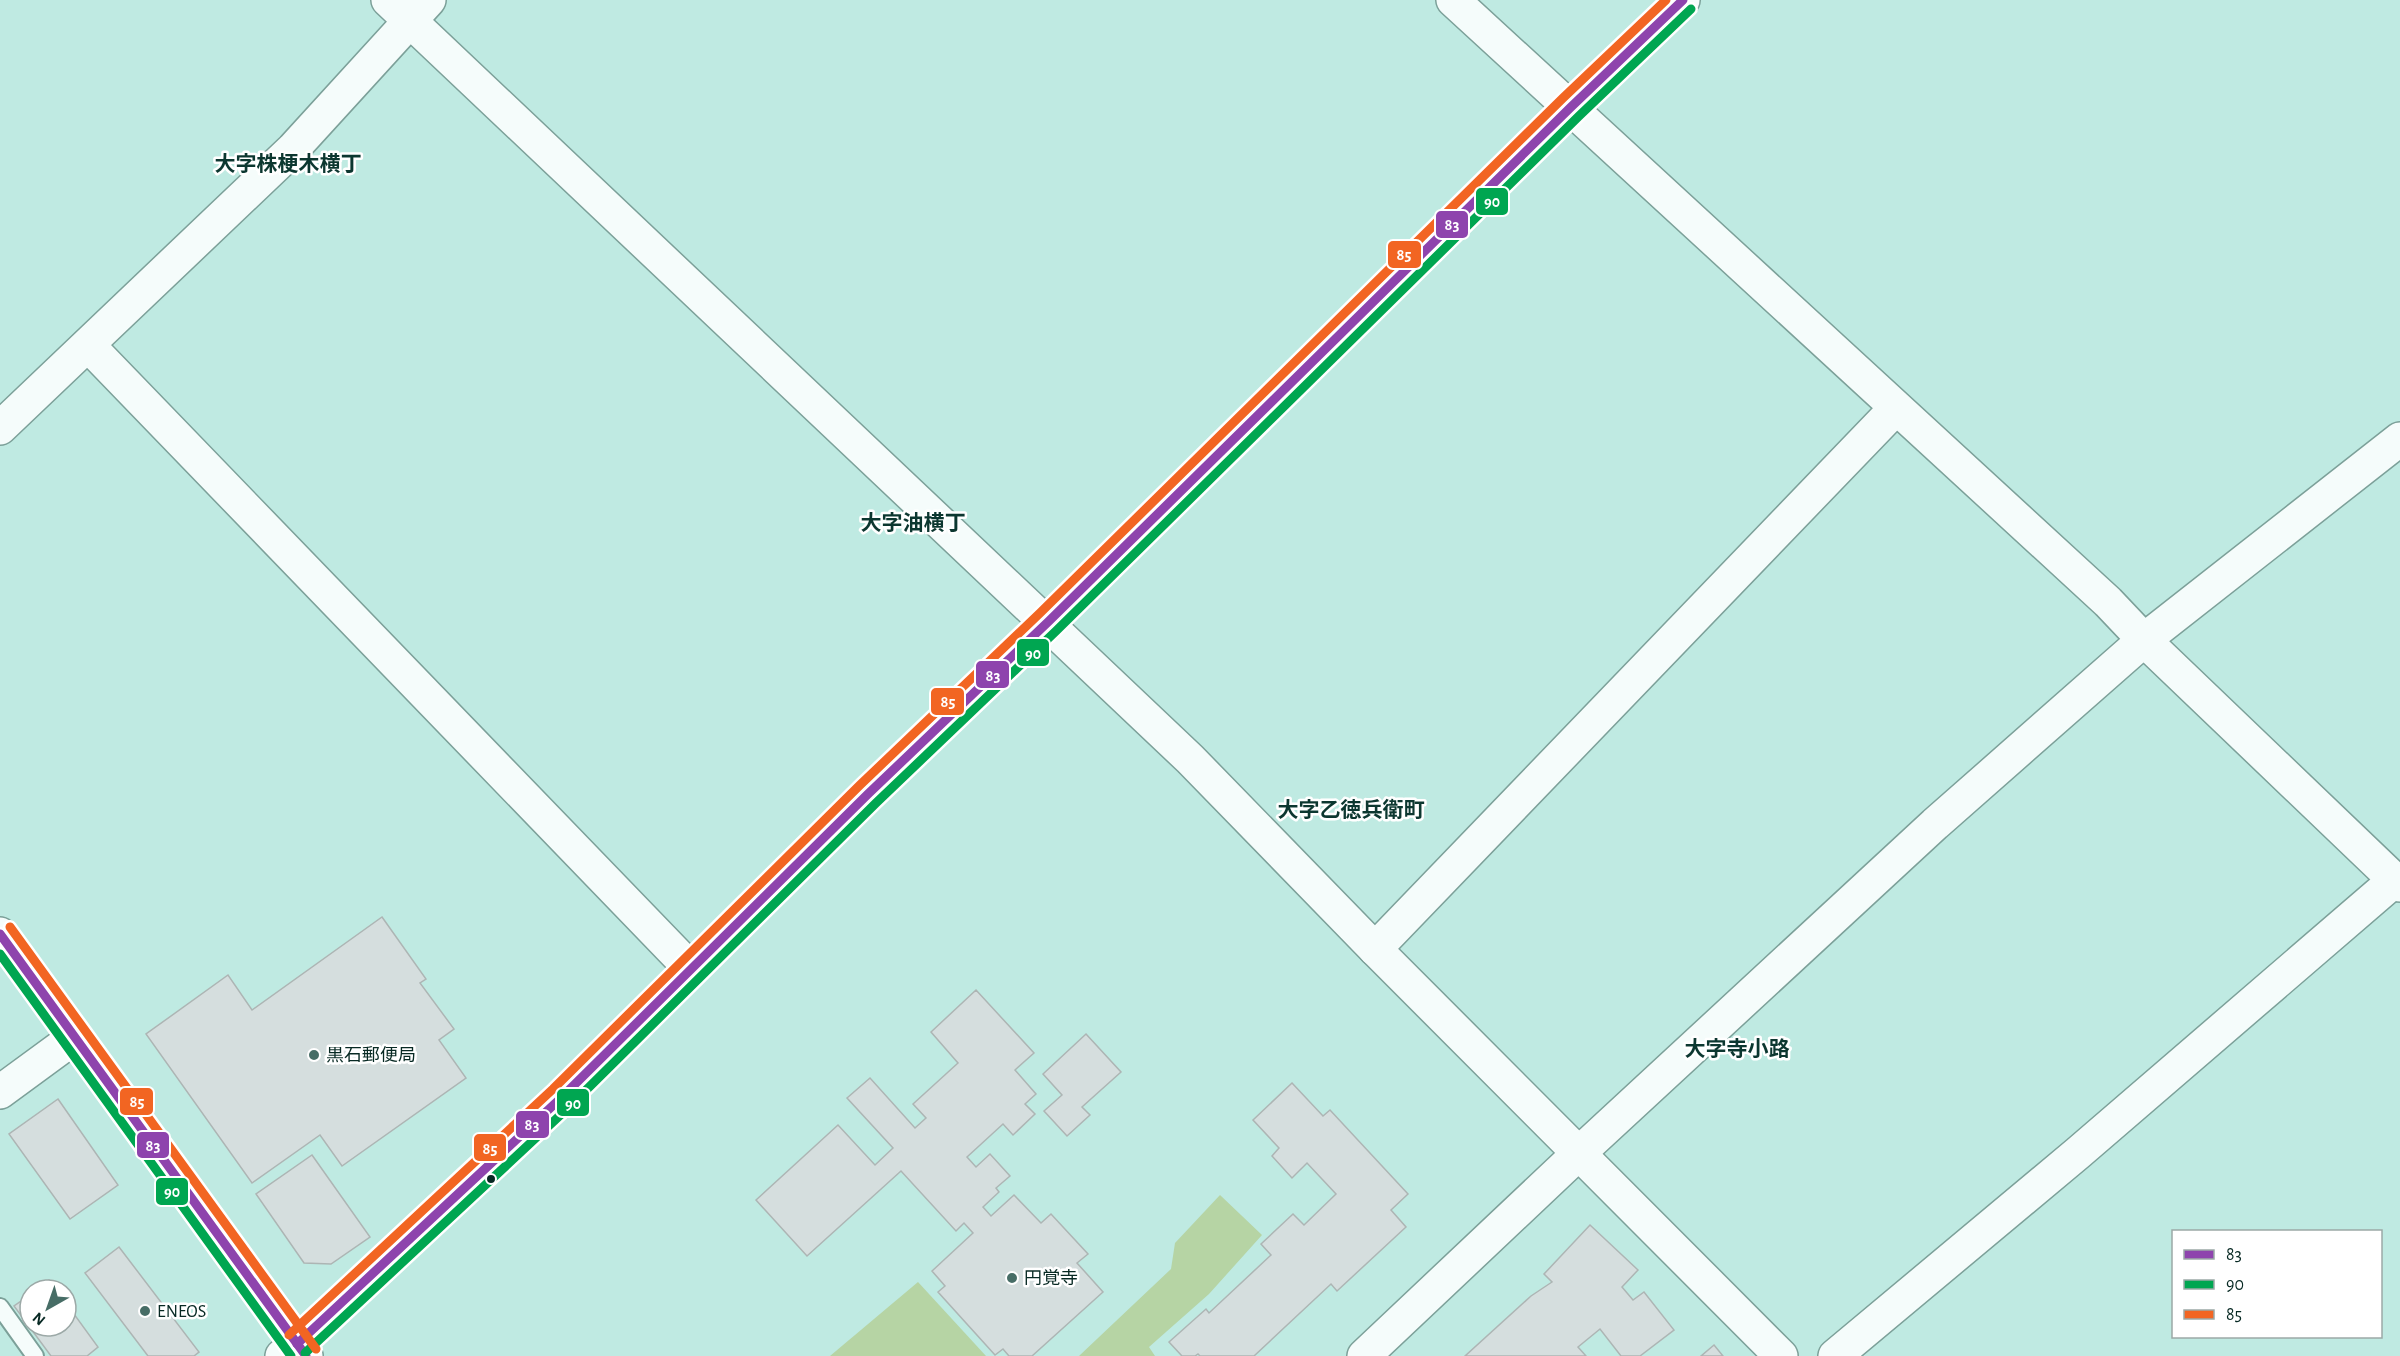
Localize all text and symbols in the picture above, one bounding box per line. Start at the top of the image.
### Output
district label: 大字株梗木横丁 [215,152,362,175]
line badge: 90 [1475,187,1509,216]
text: 90 [1484,194,1500,210]
line badge: 83 [1435,210,1469,239]
text: 83 [1445,217,1459,233]
line badge: 85 [1387,240,1422,269]
text: 85 [1397,247,1411,263]
district label: 大字油横丁 [861,511,966,534]
line badge: 90 [1016,638,1050,667]
text: 90 [1025,646,1041,662]
line badge: 83 [975,660,1010,689]
text: 83 [986,668,1000,684]
line badge: 85 [930,687,965,716]
text: 85 [941,694,955,710]
district label: 大字乙徳兵衛町 [1278,798,1425,821]
district label: 大字寺小路 [1685,1038,1790,1060]
place label: 黒石郵便局 [326,1046,416,1065]
marker: 黒石郵便局 [307,1048,321,1062]
line badge: 85 [119,1087,154,1116]
line badge: 90 [556,1088,590,1117]
text: 85 [130,1094,144,1110]
text: 90 [565,1096,581,1112]
line badge: 83 [515,1110,550,1139]
text: 83 [525,1117,539,1133]
line badge: 83 [136,1131,170,1159]
line badge: 85 [473,1133,507,1162]
text: 83 [146,1138,160,1154]
text: 85 [483,1141,497,1157]
unlabelled marker [485,1173,497,1185]
line badge: 90 [155,1177,189,1206]
text: 90 [164,1184,180,1200]
legend [2172,1230,2382,1338]
text: 83 [2226,1246,2242,1264]
place label: 円覚寺 [1024,1268,1078,1288]
marker: 円覚寺 [1005,1271,1019,1285]
text: 90 [2226,1276,2244,1294]
north arrow [18,1278,78,1338]
place label: ENEOS [157,1303,206,1321]
marker: ENEOS [138,1304,152,1318]
text: 85 [2226,1306,2242,1324]
text: N [30,1309,48,1328]

